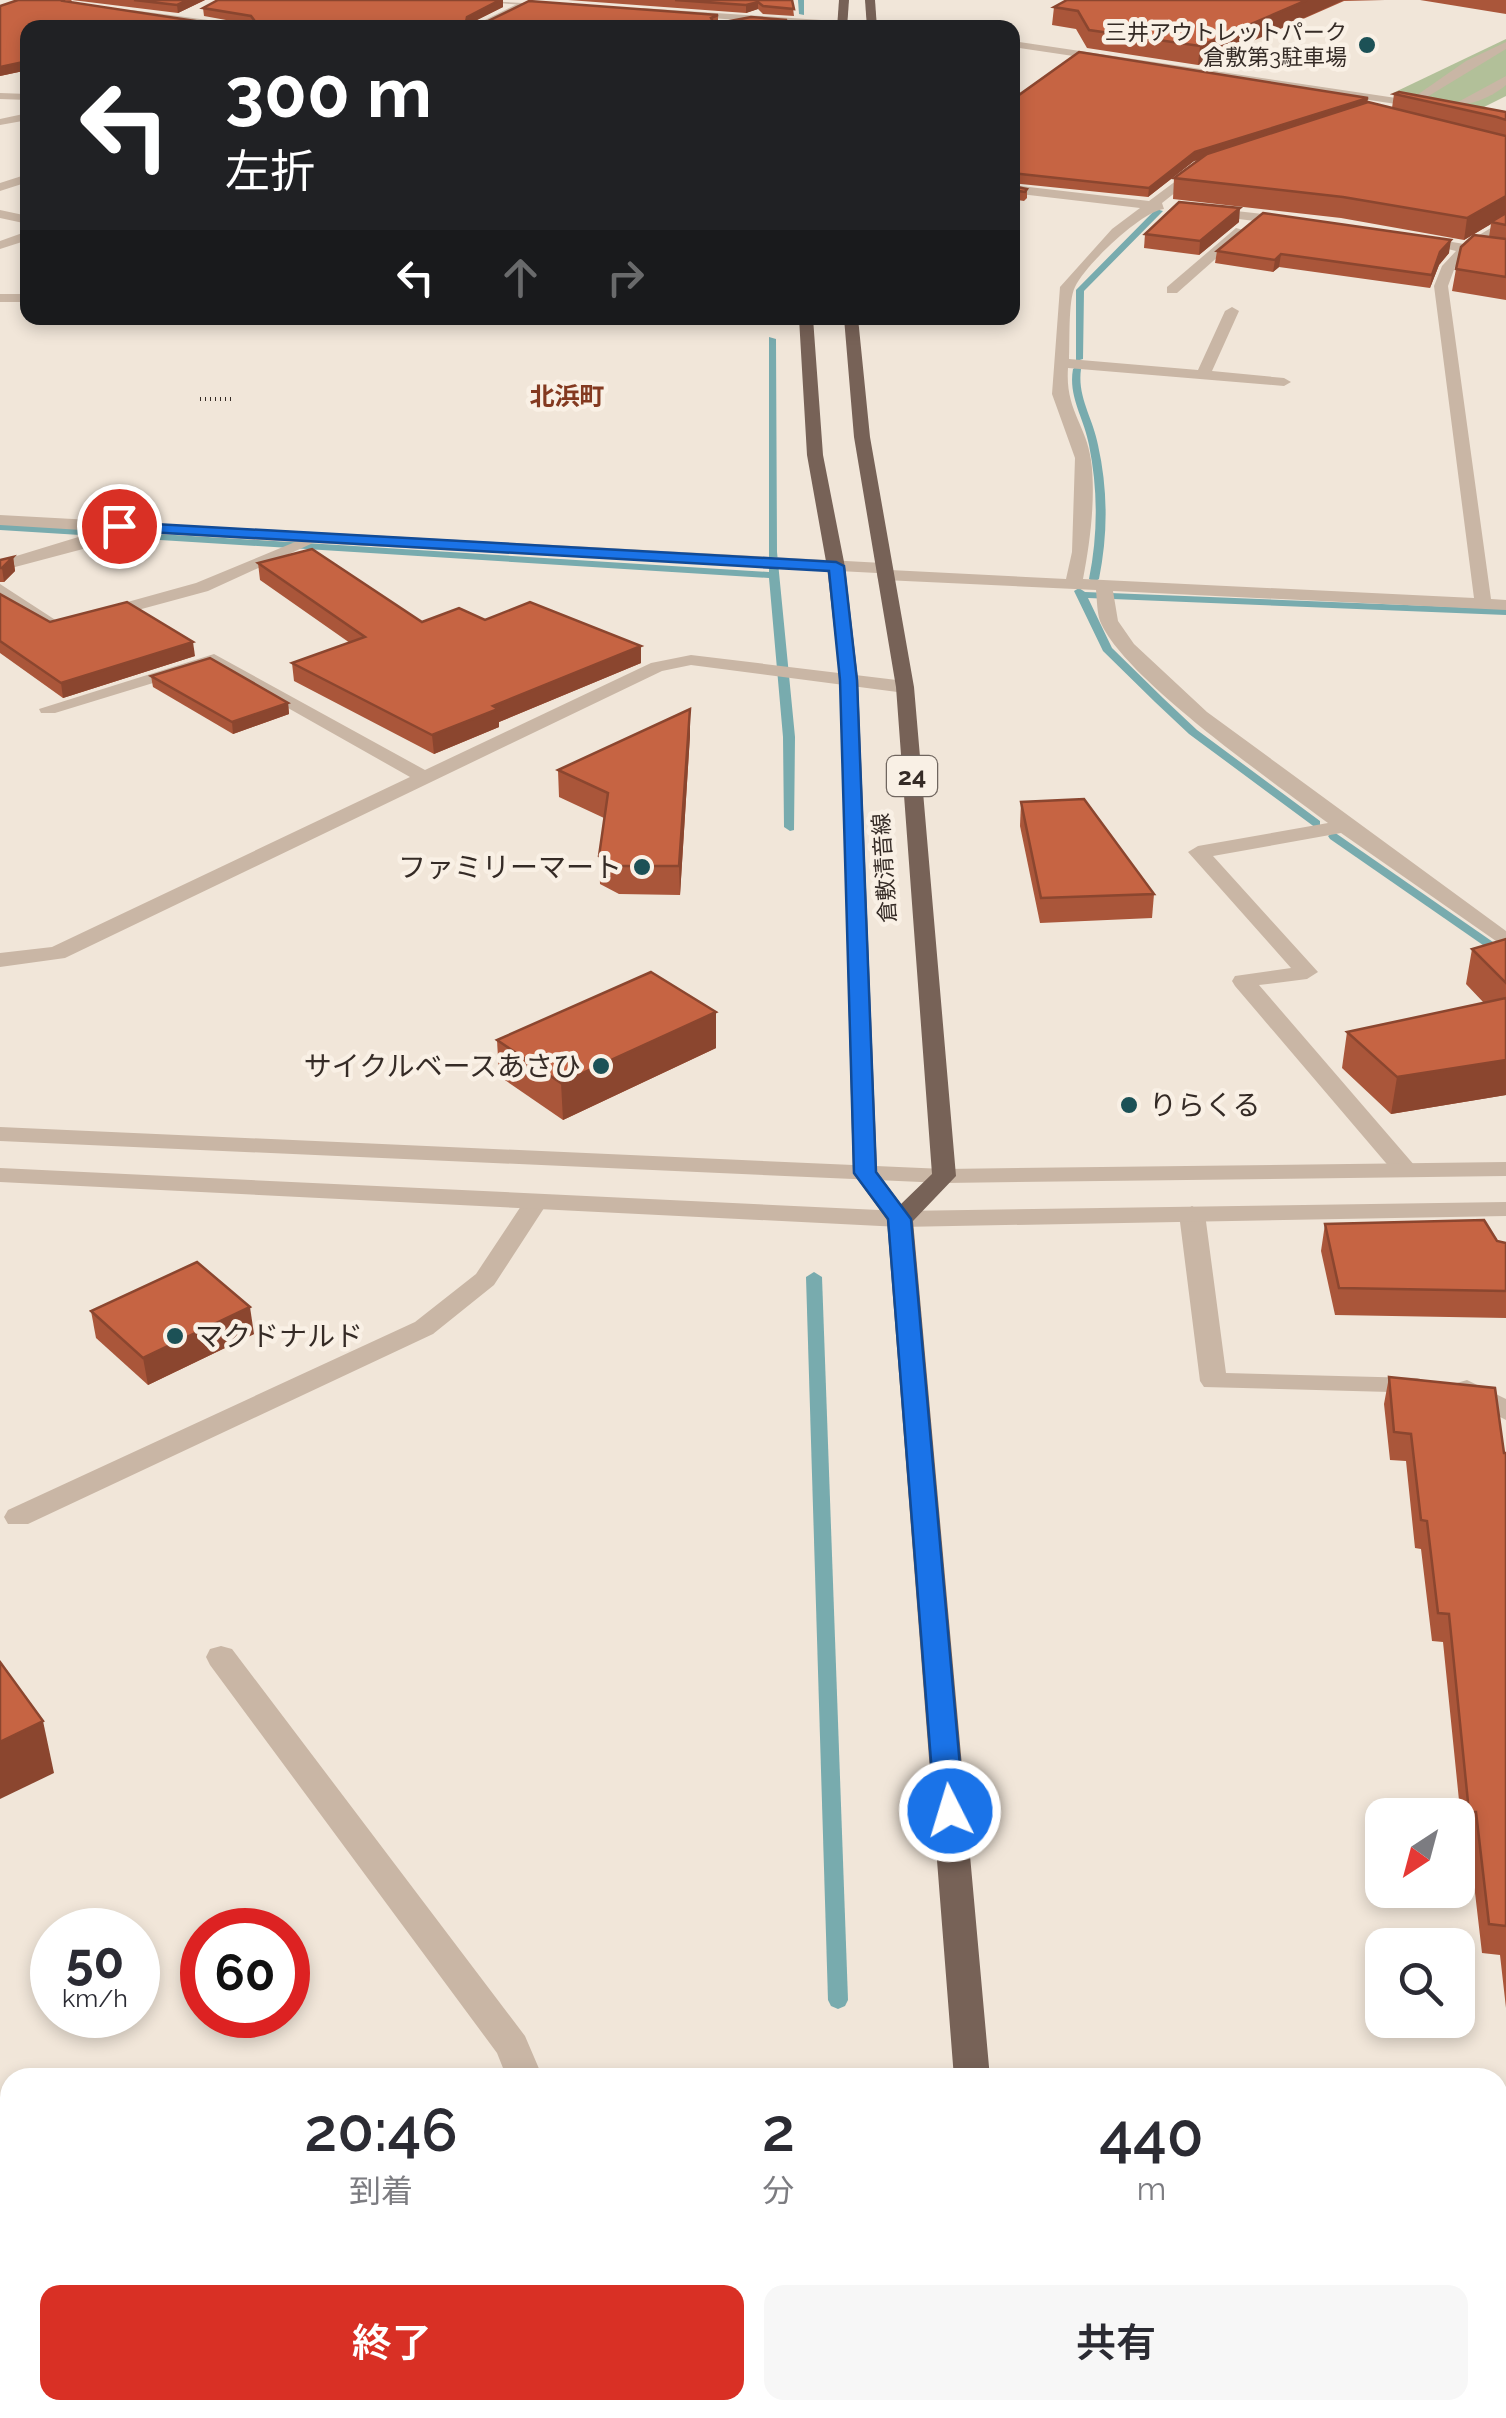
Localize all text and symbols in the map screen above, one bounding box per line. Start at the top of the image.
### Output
place label: 三井アウトレットパーク 倉敷第3駐車場 [1105,19,1347,70]
marker: 三井アウトレットパーク 倉敷第3駐車場 [1356,34,1378,56]
text: 300 m [225,51,432,133]
icon: left [60,60,190,190]
text: 左折 [225,145,315,198]
icon: left [388,250,443,305]
icon: ahead [493,250,548,305]
icon: right [598,250,653,305]
district label: 北浜町 [529,381,605,411]
pin [77,484,162,569]
icon: arrive [92,499,147,554]
road number: 24 [887,756,937,796]
street label: 倉敷清音線 [867,812,901,924]
place label: ファミリーマート [398,851,622,884]
marker: ファミリーマート [631,856,653,878]
place label: サイクルベースあさひ [304,1050,581,1083]
marker: サイクルベースあさひ [590,1055,612,1077]
place label: りらくる [1149,1089,1260,1122]
marker: りらくる [1118,1094,1140,1116]
place label: マクドナルド [195,1320,363,1353]
marker: マクドナルド [164,1325,186,1347]
position arrow [898,1759,1002,1863]
north arrow [1365,1798,1475,1908]
map controls [1365,1798,1475,2038]
speed limit sign: 60 [180,1908,310,2038]
button: search [1365,1928,1475,2038]
text: 50 [66,1931,124,1990]
text: km/h [62,1983,128,2013]
text: 20:46 [304,2095,458,2165]
text: 2 [762,2095,795,2165]
text: 440 [1099,2100,1204,2170]
text: m [1137,2170,1166,2207]
text: 到着 [349,2172,413,2209]
text: 分 [762,2172,794,2209]
button: 終了 [40,2285,744,2400]
button: 共有 [764,2285,1468,2400]

